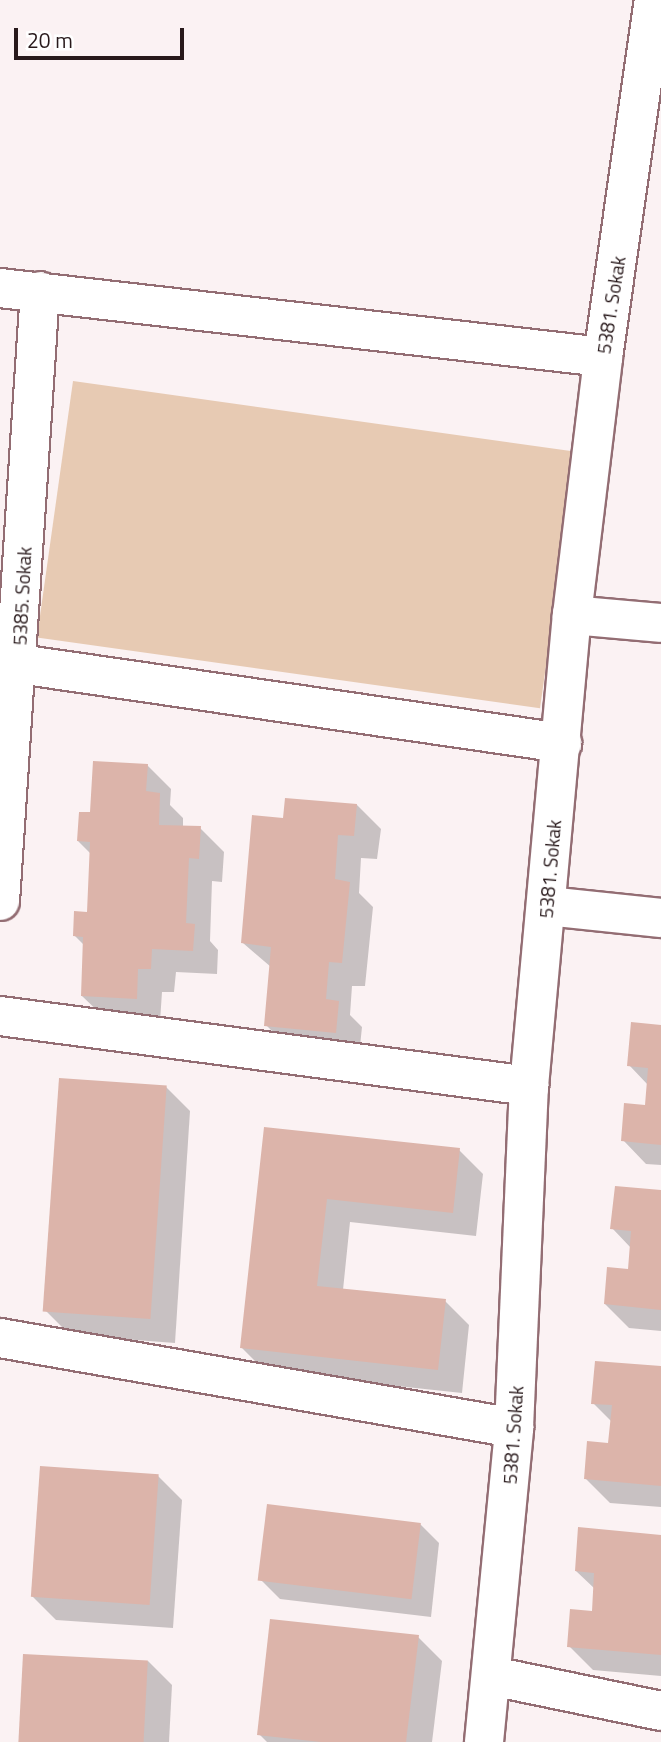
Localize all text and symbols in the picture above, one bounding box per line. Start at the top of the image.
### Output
scale bar [18,14,187,58]
text: 20 m [27,24,73,56]
street label: 5381. Sokak [592,254,630,356]
street label: 5385. Sokak [8,546,36,646]
street label: 5381. Sokak [534,819,566,919]
street label: 5381. Sokak [498,1385,528,1485]

